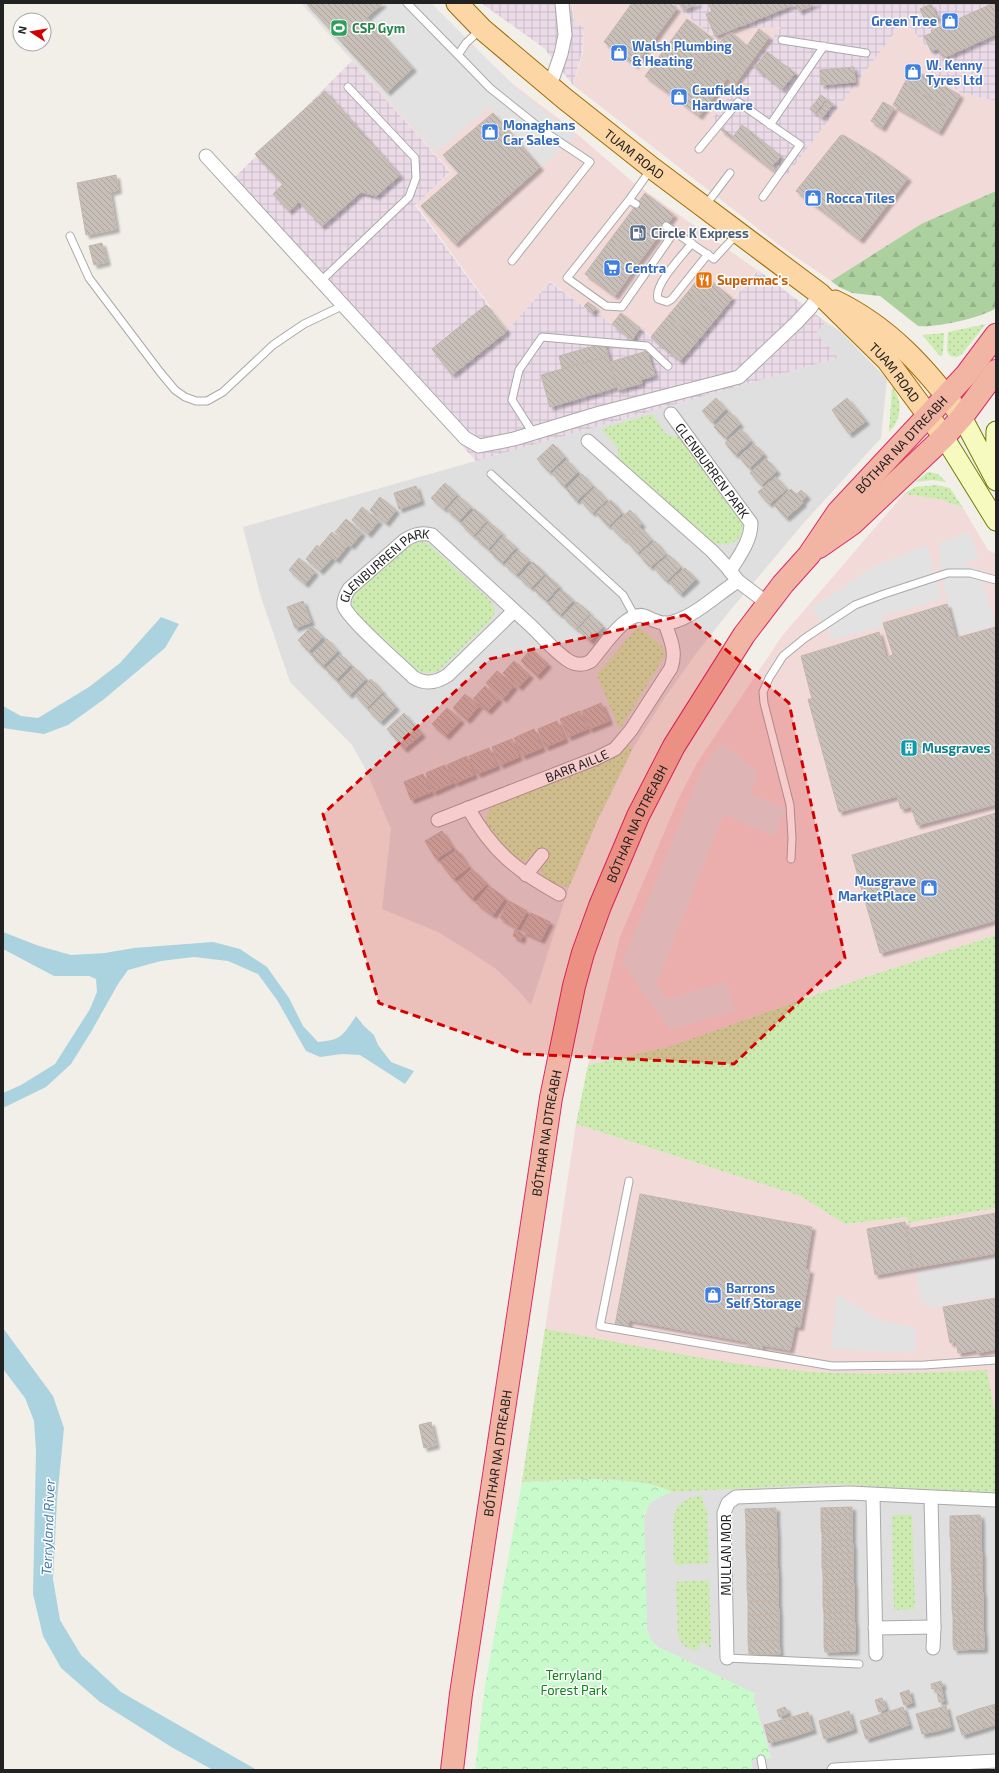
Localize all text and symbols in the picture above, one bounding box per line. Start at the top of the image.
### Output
shop icon: Green Tree [940,11,960,31]
north arrow [12,12,52,52]
place label: Green Tree [871,13,937,29]
sports icon: CSP Gym [329,18,349,38]
place label: CSP Gym [352,20,405,36]
text: N [15,25,29,35]
place label: Walsh Plumbing & Heating [632,38,732,69]
shop icon: Walsh Plumbing & Heating [609,43,629,63]
place label: W. Kenny Tyres Ltd [926,57,983,88]
shop icon: W. Kenny Tyres Ltd [903,62,923,82]
place label: Caufields Hardware [692,82,753,113]
shop icon: Caufields Hardware [669,87,689,107]
place label: Monaghans Car Sales [503,117,575,148]
shop icon: Monaghans Car Sales [480,122,500,142]
street label: TUAM ROAD [601,125,667,182]
shop icon: Rocca Tiles [803,188,823,208]
place label: Rocca Tiles [826,190,895,206]
fuel station icon: Circle K Express [628,223,648,243]
place label: Circle K Express [651,225,749,241]
supermarket icon: Centra [602,258,622,278]
place label: Centra [625,260,666,276]
restaurant icon: Supermac's [694,270,714,290]
place label: Supermac's [717,272,788,288]
street label: TUAM ROAD [866,339,923,405]
street label: BÓTHAR NA DTREABH [852,392,951,497]
street label: GLENBURREN PARK [672,420,753,522]
street label: GLENBURREN PARK [336,525,431,604]
building icon: Musgraves [899,738,919,758]
place label: Musgraves [922,740,991,756]
street label: BARR AILLE [543,746,611,785]
street label: BÓTHAR NA DTREABH [603,762,671,885]
place label: Musgrave MarketPlace [838,873,916,904]
shop icon: Musgrave MarketPlace [919,878,939,898]
street label: BÓTHAR NA DTREABH [528,1068,565,1197]
place label: Barrons Self Storage [726,1280,801,1311]
shop icon: Barrons Self Storage [703,1285,723,1305]
street label: BÓTHAR NA DTREABH [480,1389,515,1518]
water label: Terryland River [37,1478,58,1576]
street label: MULLAN MOR [718,1514,734,1596]
park label: Terryland Forest Park [540,1667,608,1698]

